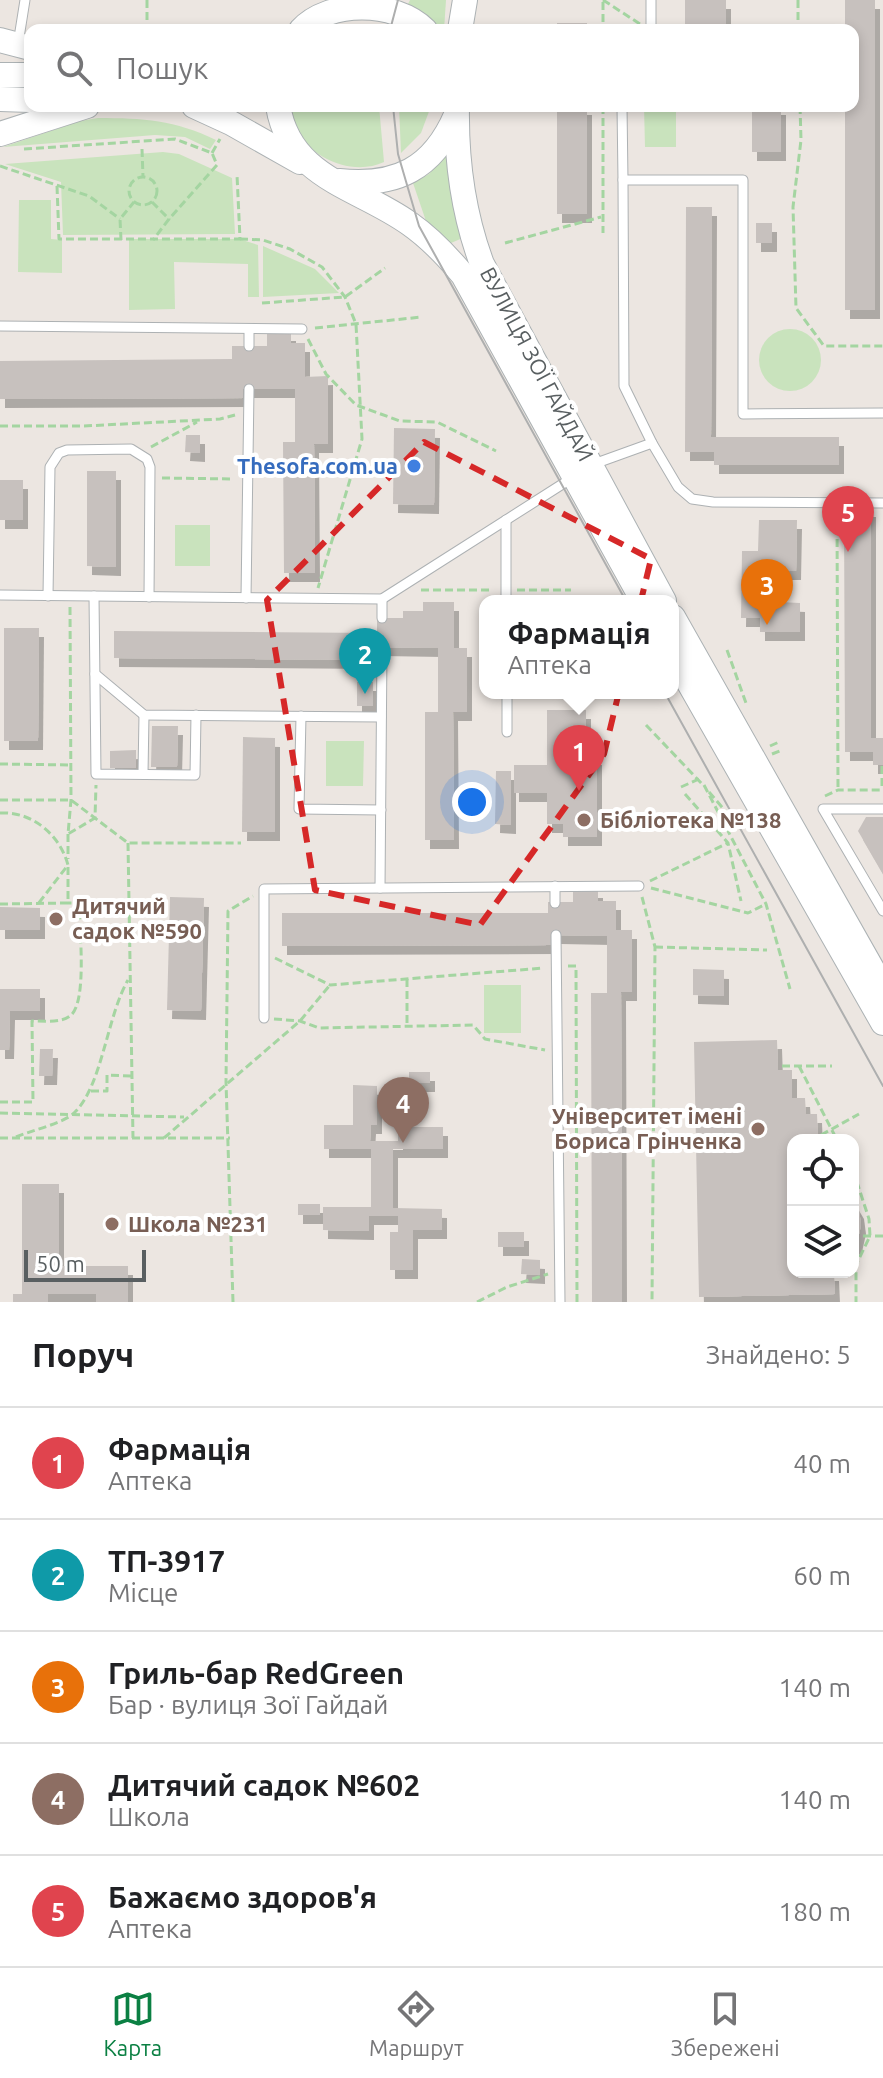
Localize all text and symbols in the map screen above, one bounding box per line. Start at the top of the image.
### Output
search box [24,24,859,112]
icon: search [52,46,96,90]
text: Пошук [116,51,209,85]
street label: ВУЛИЦЯ ЗОЇ ГАЙДАЙ [476,263,599,465]
place label: Thesofa.com.ua [237,453,398,478]
marker: Thesofa.com.ua [405,457,423,475]
pin: 5 [822,486,874,552]
pin: 3 [741,559,793,625]
popup [479,595,679,699]
text: Фармація [507,616,651,650]
pin: 2 [339,628,391,694]
text: Аптека [507,650,592,679]
pin: 1 [553,725,605,791]
your location [452,782,492,822]
place label: Бібліотека №138 [600,807,781,832]
marker: Бібліотека №138 [575,811,593,829]
place label: Дитячий садок №590 [72,893,202,943]
marker: Дитячий садок №590 [47,910,65,928]
pin: 4 [377,1077,429,1143]
place label: Університет імені Бориса Грінченка [552,1103,742,1153]
marker: Університет імені Бориса Грінченка [749,1120,767,1138]
map controls [787,1134,859,1278]
button: locate [787,1134,859,1206]
button: layers [787,1206,859,1278]
place label: Школа №231 [128,1211,268,1236]
marker: Школа №231 [103,1215,121,1233]
scale bar [24,1246,146,1282]
text: 50 m [36,1251,85,1276]
text: Поруч [32,1335,134,1373]
text: Знайдено: 5 [706,1340,851,1369]
text: Фармація [108,1432,251,1466]
text: 1 [51,1449,65,1478]
text: 40 m [793,1449,851,1478]
text: Аптека [108,1466,192,1495]
text: ТП-3917 [108,1544,225,1578]
text: 2 [51,1561,65,1590]
text: 60 m [793,1561,851,1590]
text: Місце [108,1578,178,1607]
text: Гриль-бар RedGreen [108,1656,404,1690]
text: 3 [51,1673,65,1702]
text: 140 m [779,1673,851,1702]
text: Бар · вулиця Зої Гайдай [108,1690,389,1719]
text: Дитячий садок №602 [108,1768,420,1802]
text: 4 [51,1785,65,1814]
text: 140 m [779,1785,851,1814]
text: Школа [108,1802,190,1831]
text: Бажаємо здоров'я [108,1880,377,1914]
text: 5 [51,1897,65,1926]
text: 180 m [779,1897,851,1926]
text: Аптека [108,1914,192,1943]
tab: Карта [103,1987,162,2060]
tab: Маршрут [369,1987,464,2060]
tab: Збережені [671,1987,780,2060]

